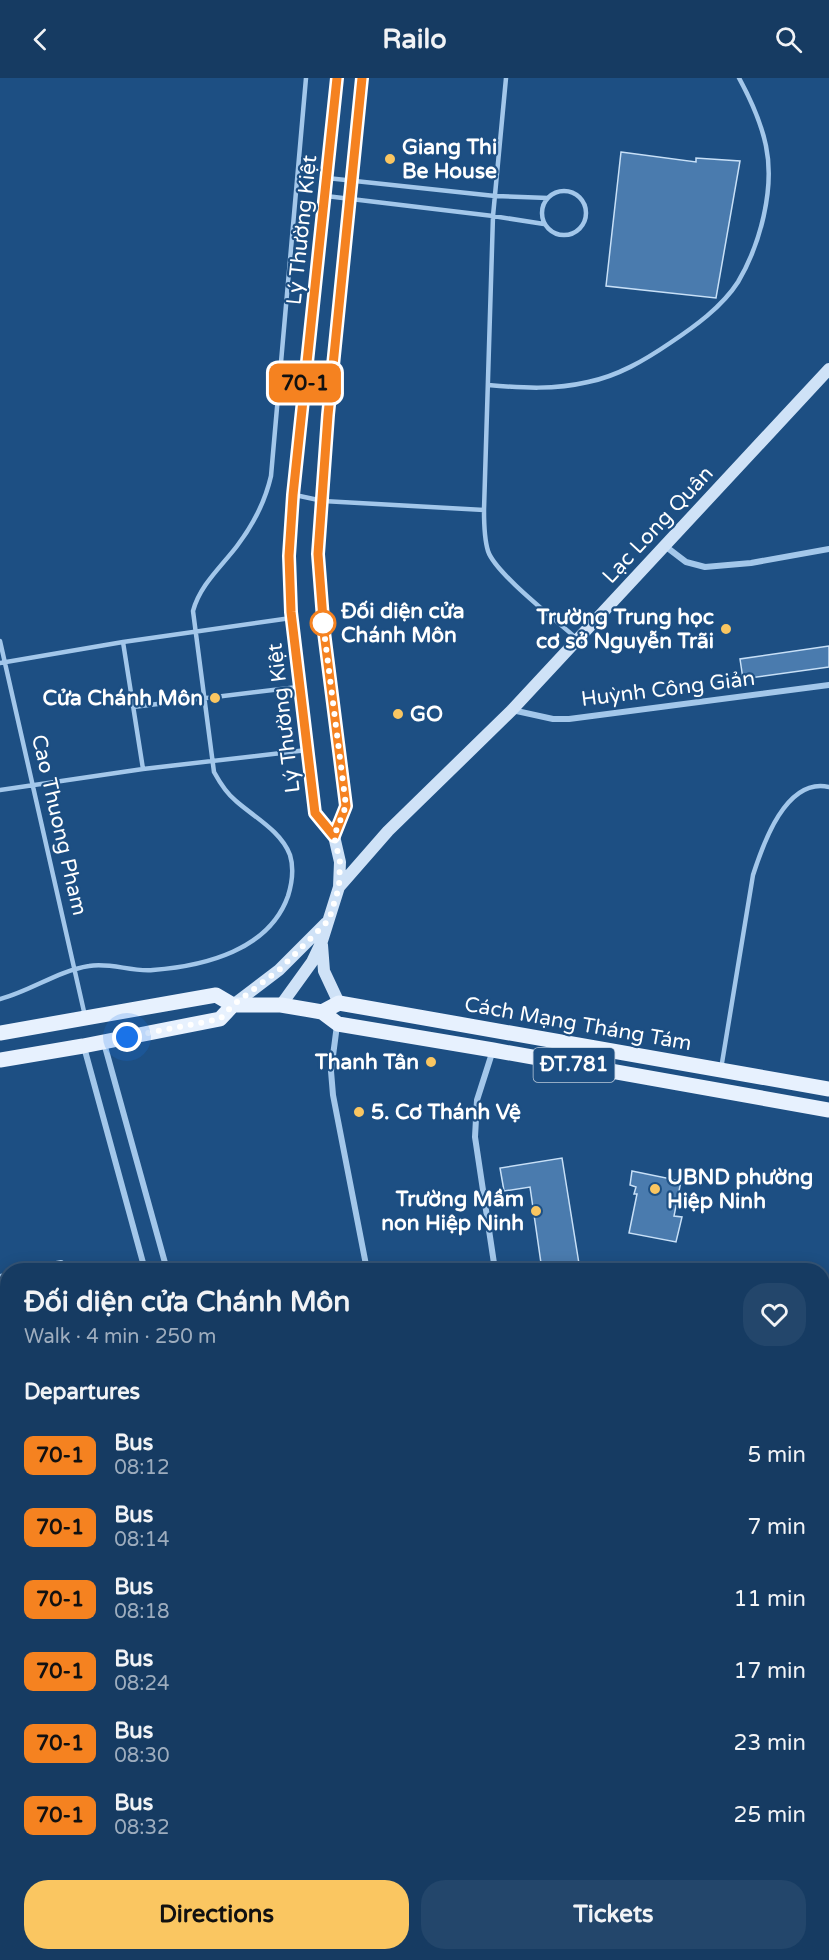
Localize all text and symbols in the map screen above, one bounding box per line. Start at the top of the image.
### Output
icon: back [24,23,57,56]
text: Railo [382,23,447,56]
icon: search [772,23,805,56]
place label: Giang Thi Be House [402,135,497,184]
marker: Giang Thi Be House [383,152,397,166]
street label: Lý Thường Kiệt [282,154,322,306]
line badge: 70-1 [263,364,347,402]
text: 70-1 [281,371,329,396]
street label: Lạc Long Quân [597,461,719,589]
place label: Đối diện cửa Chánh Môn [340,599,465,648]
place label: Trường Trung học cơ sở Nguyễn Trãi [536,605,714,654]
marker: Đối diện cửa Chánh Môn [310,610,336,636]
marker: Trường Trung học cơ sở Nguyễn Trãi [719,622,733,636]
street label: Lý Thường Kiệt [262,642,306,794]
street label: Huỳnh Công Giản [580,666,756,712]
place label: Cửa Chánh Môn [43,686,203,711]
marker: Cửa Chánh Môn [208,691,222,705]
place label: GO [410,702,443,727]
marker: GO [391,707,405,721]
street label: Cao Thuong Pham [26,732,92,918]
street label: Cách Mạng Tháng Tám [462,992,694,1056]
your location [112,1022,142,1052]
road number: ĐT.781 [534,1048,614,1082]
place label: Thanh Tân [314,1050,419,1075]
marker: Thanh Tân [424,1055,438,1069]
place label: 5. Cơ Thánh Vệ [371,1100,521,1125]
marker: 5. Cơ Thánh Vệ [352,1105,366,1119]
place label: UBND phường Hiệp Ninh [667,1165,813,1214]
marker: UBND phường Hiệp Ninh [648,1182,662,1196]
place label: Trường Mầm non Hiệp Ninh [381,1187,524,1236]
marker: Trường Mầm non Hiệp Ninh [529,1204,543,1218]
button: heart [743,1283,806,1346]
text: Đối diện cửa Chánh Môn [24,1285,350,1319]
text: Walk · 4 min · 250 m [24,1325,216,1349]
text: Departures [24,1379,140,1405]
text: Bus [114,1430,153,1456]
text: 5 min [747,1442,806,1468]
text: 70-1 [36,1443,84,1468]
text: 08:12 [114,1456,170,1480]
text: Bus [114,1502,153,1528]
text: 7 min [747,1514,806,1540]
text: 70-1 [36,1515,84,1540]
text: 08:14 [114,1528,170,1552]
text: Bus [114,1574,153,1600]
text: 11 min [734,1586,806,1612]
text: 70-1 [36,1587,84,1612]
text: 08:18 [114,1600,170,1624]
text: Bus [114,1646,153,1672]
text: 17 min [734,1658,806,1684]
text: 70-1 [36,1659,84,1684]
text: 08:24 [114,1672,170,1696]
text: Bus [114,1718,153,1744]
text: 23 min [734,1730,806,1756]
text: 70-1 [36,1731,84,1756]
text: 08:30 [114,1744,170,1768]
text: Bus [114,1790,153,1816]
text: 25 min [734,1802,806,1828]
text: 70-1 [36,1803,84,1828]
text: 08:32 [114,1816,170,1840]
button: Directions [24,1880,409,1949]
button: Tickets [421,1880,806,1949]

